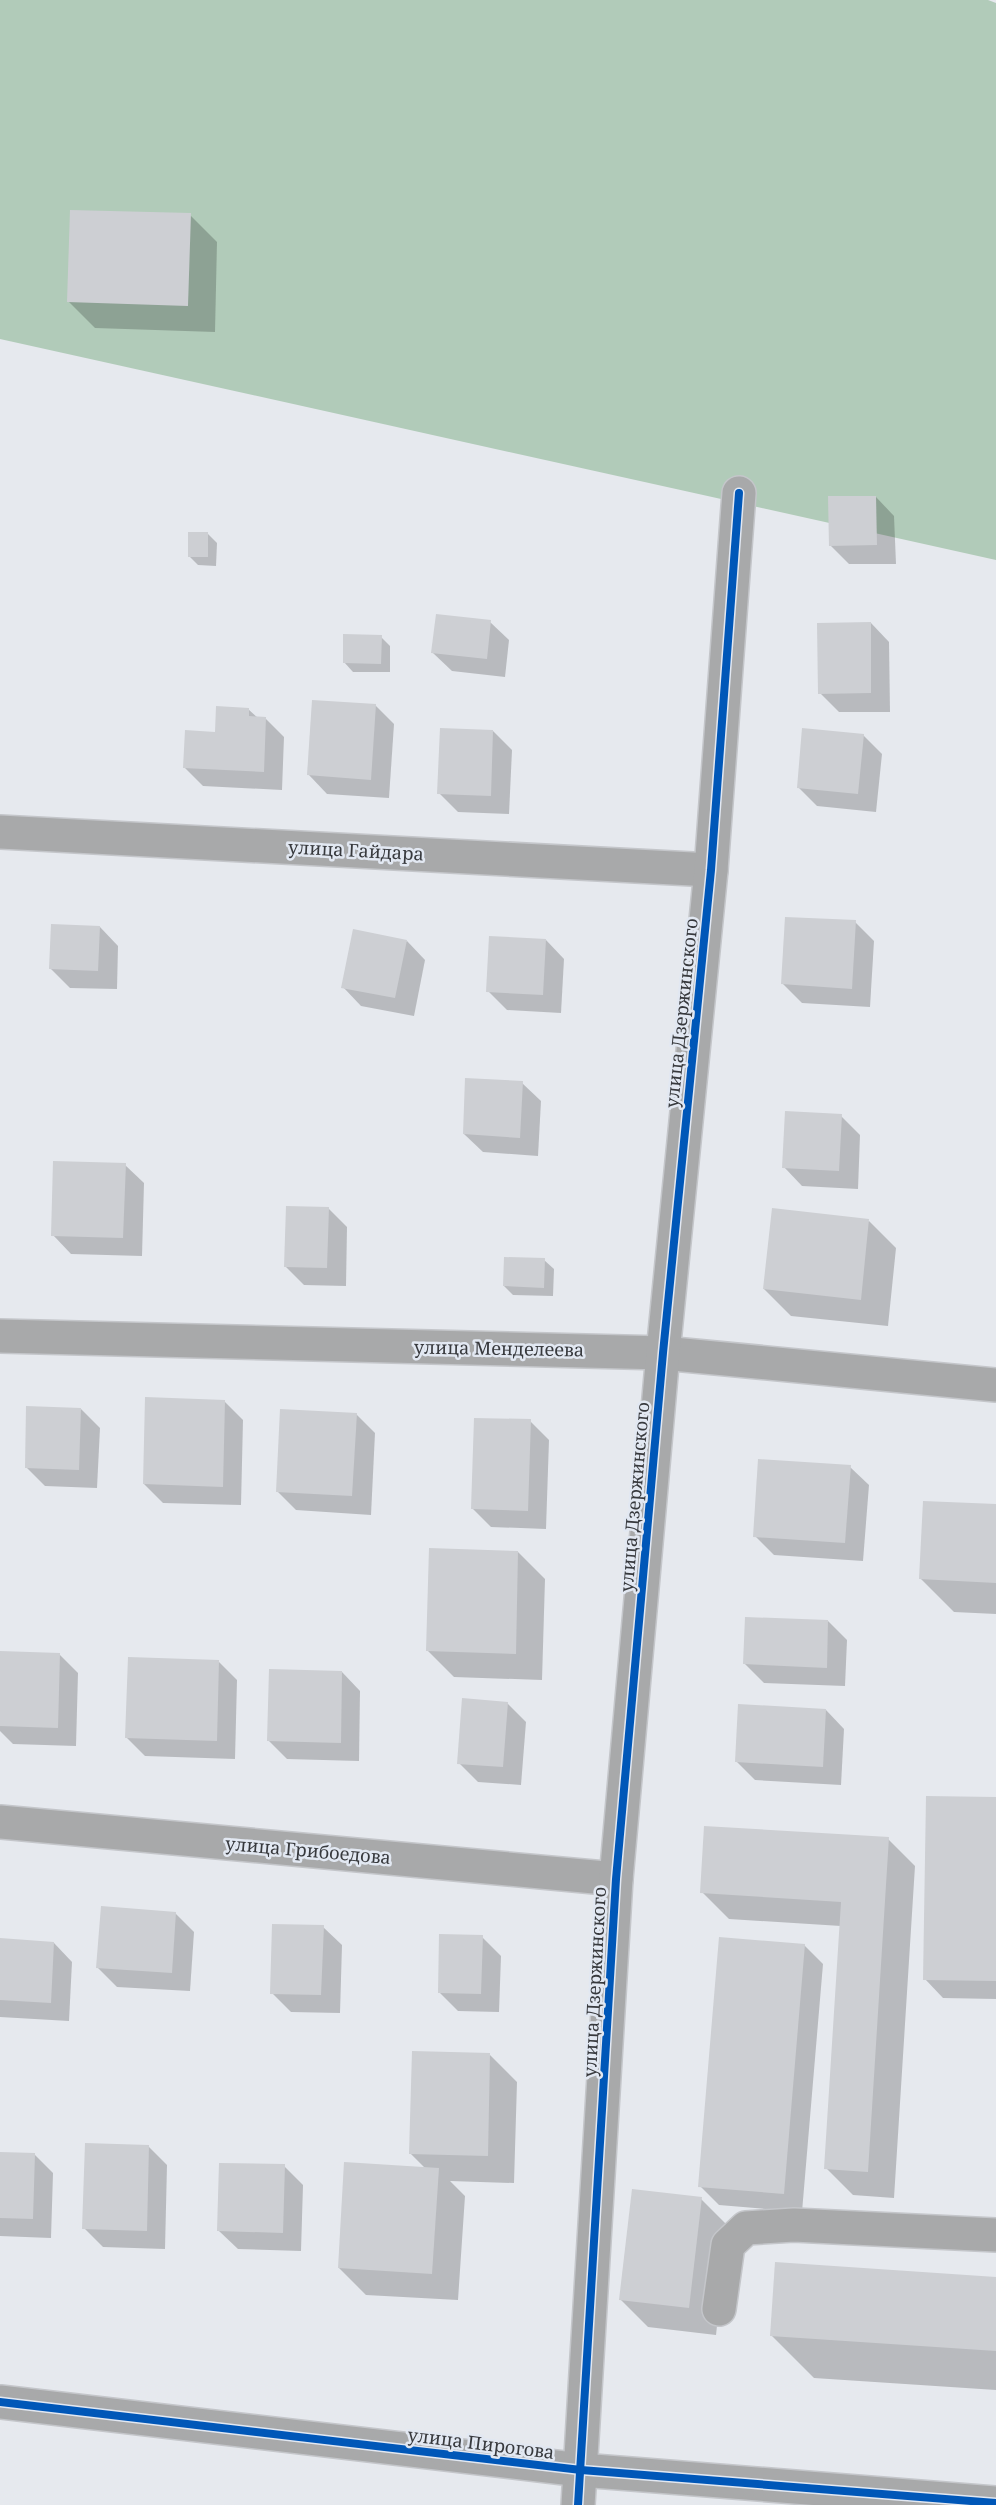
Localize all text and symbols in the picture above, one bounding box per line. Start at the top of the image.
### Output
street label: улица Гайдара [288,834,425,866]
street label: улица Дзержинского [659,917,703,1109]
street label: улица Менделеева [414,1335,584,1361]
street label: улица Дзержинского [614,1401,654,1593]
street label: улица Грибоедова [224,1831,392,1869]
street label: улица Дзержинского [577,1886,611,2078]
street label: улица Пирогова [406,2422,556,2464]

